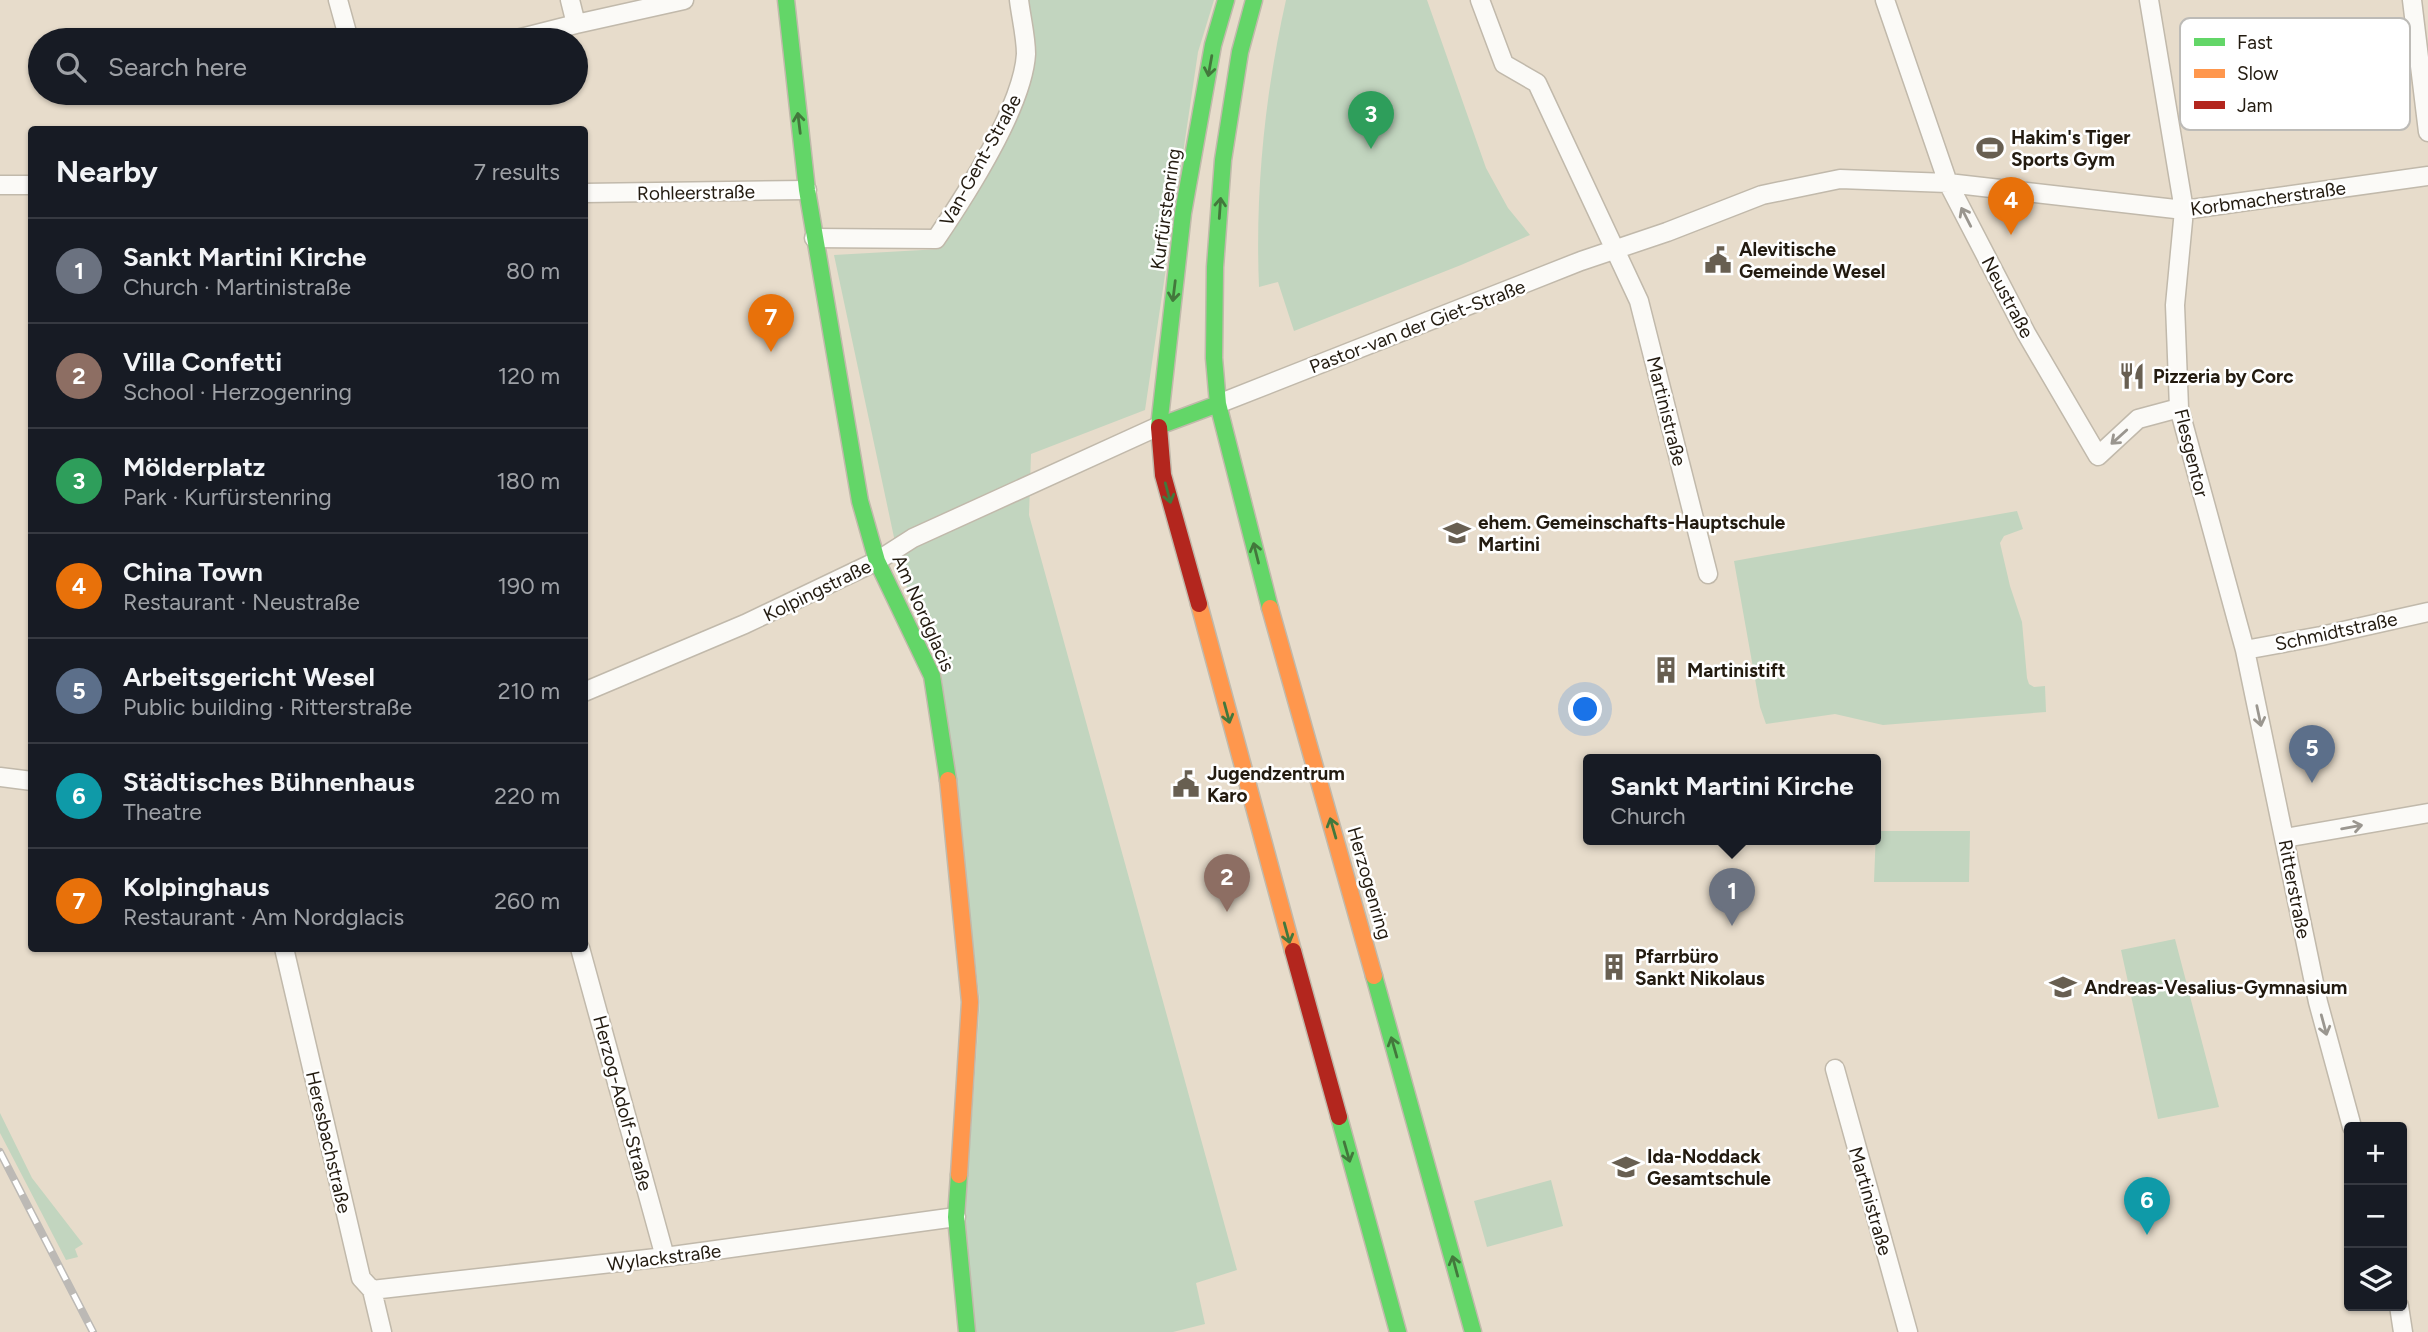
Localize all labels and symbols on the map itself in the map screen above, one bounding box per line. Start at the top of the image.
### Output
legend [2180,18,2410,130]
text: Fast [2237,31,2273,54]
one-way arrow [1202,54,1216,77]
text: Slow [2237,62,2279,85]
street label: Van-Gent-Straße [935,90,1026,230]
pin: 3 [1348,91,1394,149]
text: Jam [2237,94,2273,117]
one-way arrow [792,112,805,134]
place label: Hakim's Tiger Sports Gym [2011,126,2130,171]
sports icon: Hakim's Tiger Sports Gym [1975,133,2005,163]
street label: Kurfürstenring [1146,147,1185,271]
street label: Korbmacherstraße [2189,176,2347,221]
pin: 4 [1988,177,2034,235]
street label: Rohleerstraße [637,180,755,205]
one-way arrow [1213,197,1226,220]
one-way arrow [1959,207,1973,228]
place label: Alevitische Gemeinde Wesel [1739,238,1885,283]
public building icon: Alevitische Gemeinde Wesel [1703,245,1733,275]
street label: Neustraße [1977,253,2039,342]
street label: Pastor-van der Giet-Straße [1306,275,1528,378]
one-way arrow [1168,279,1181,302]
pin: 7 [748,294,794,352]
street label: Martinistraße [1642,354,1691,468]
restaurant icon: Pizzeria by Corc [2117,361,2147,391]
place label: Pizzeria by Corc [2153,365,2294,388]
street label: Flesgentor [2169,406,2214,500]
one-way arrow [2111,428,2128,445]
one-way arrow [1162,482,1175,504]
place label: ehem. Gemeinschafts-Hauptschule Martini [1478,511,1786,556]
school or university icon: ehem. Gemeinschafts-Hauptschule Martini [1442,518,1472,548]
one-way arrow [1249,542,1262,565]
street label: Am Nordglacis [887,551,960,675]
street label: Kolpingstraße [759,554,875,626]
street label: Schmidtstraße [2273,607,2399,656]
building icon: Martinistift [1651,655,1681,685]
place label: Martinistift [1687,659,1786,682]
your location [1568,692,1602,726]
one-way arrow [1221,701,1234,724]
one-way arrow [2253,705,2266,727]
pin: 5 [2289,725,2335,783]
place label: Jugendzentrum Karo [1207,762,1345,807]
public building icon: Jugendzentrum Karo [1171,769,1201,799]
one-way arrow [1326,817,1339,839]
one-way arrow [2340,819,2363,833]
street label: Herzogenring [1342,824,1397,942]
street label: Ritterstraße [2274,837,2315,941]
pin: 2 [1204,854,1250,912]
pin: 1 [1709,868,1755,926]
one-way arrow [1281,921,1294,943]
place label: Pfarrbüro Sankt Nikolaus [1635,945,1765,990]
building icon: Pfarrbüro Sankt Nikolaus [1599,952,1629,982]
school or university icon: Andreas-Vesalius-Gymnasium [2048,972,2078,1002]
place label: Andreas-Vesalius-Gymnasium [2084,976,2347,999]
street label: Herzog-Adolf-Straße [588,1013,657,1193]
one-way arrow [2318,1013,2331,1036]
one-way arrow [1387,1036,1400,1058]
street label: Heresbachstraße [301,1069,356,1215]
one-way arrow [1341,1140,1354,1163]
street label: Martinistraße [1844,1144,1897,1258]
place label: Ida-Noddack Gesamtschule [1647,1145,1771,1190]
school or university icon: Ida-Noddack Gesamtschule [1611,1152,1641,1182]
pin: 6 [2124,1177,2170,1235]
street label: Wylackstraße [606,1239,722,1276]
one-way arrow [1448,1255,1461,1277]

